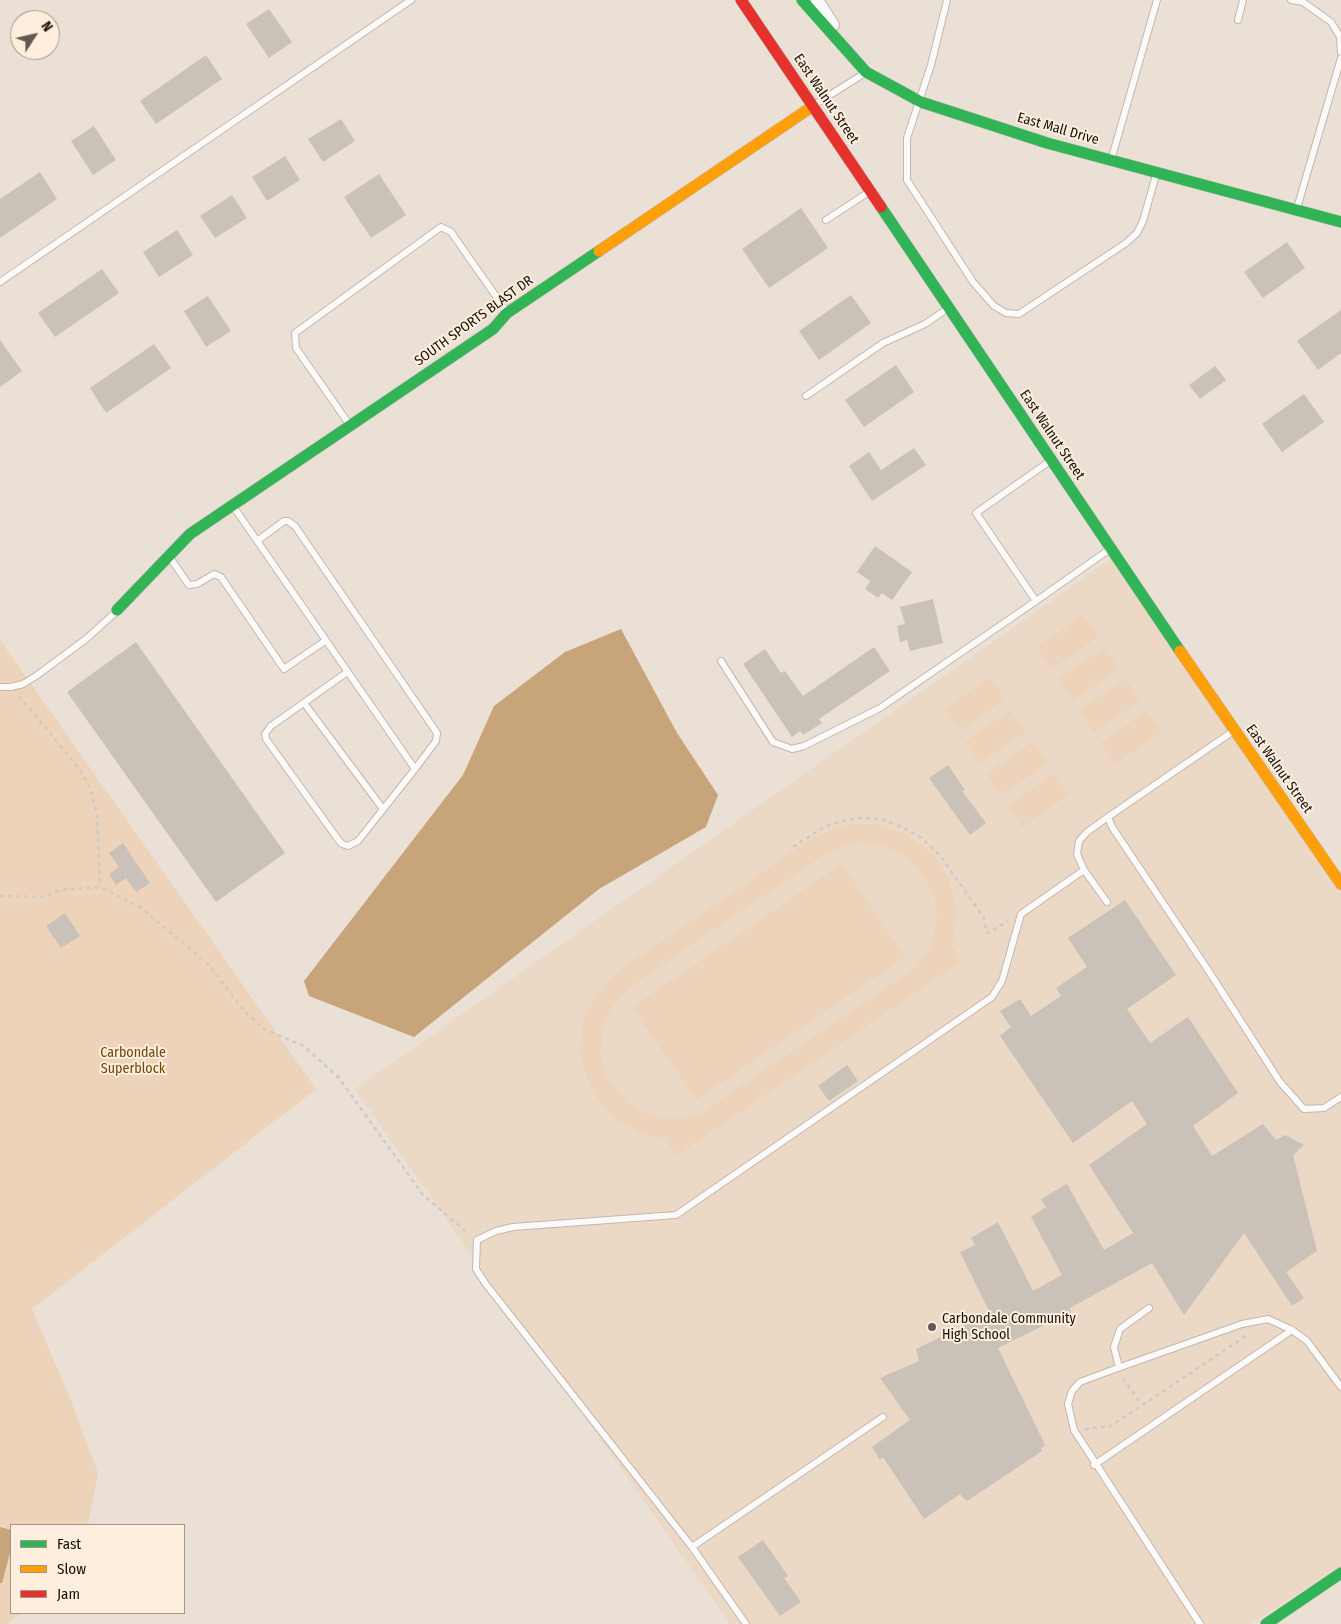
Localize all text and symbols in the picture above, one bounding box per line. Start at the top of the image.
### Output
north arrow [10,10,60,60]
text: N [38,18,56,35]
street label: East Walnut Street [790,51,862,147]
street label: East Mall Drive [1015,109,1101,149]
street label: SOUTH SPORTS BLAST DR [411,272,537,370]
street label: East Walnut Street [1016,387,1088,483]
street label: East Walnut Street [1242,721,1316,817]
park label: Carbondale Superblock [100,1045,166,1078]
place label: Carbondale Community High School [942,1311,1076,1344]
marker: Carbondale Community High School [926,1321,938,1333]
legend [10,1524,185,1614]
text: Fast [57,1535,81,1553]
text: Slow [57,1560,86,1578]
text: Jam [57,1585,80,1603]

